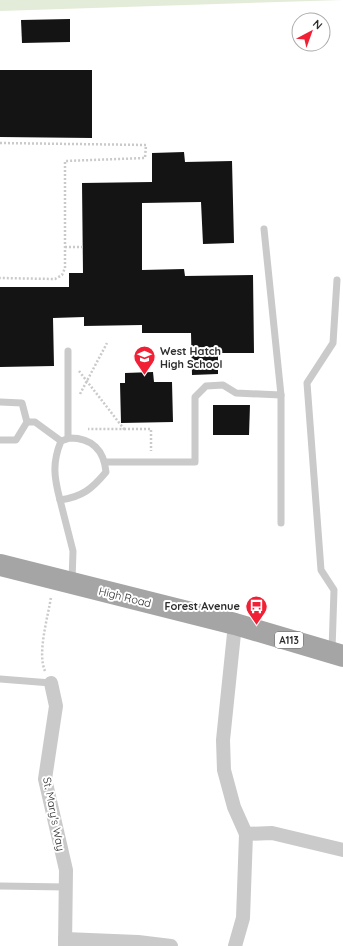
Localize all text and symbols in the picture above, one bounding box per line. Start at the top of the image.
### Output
north arrow [291,12,331,52]
text: N [310,17,325,32]
school or university icon: West Hatch High School [132,344,158,377]
place label: West Hatch High School [160,344,223,371]
street label: High Road [97,584,153,610]
bus stop icon: Forest Avenue [243,593,269,626]
place label: Forest Avenue [164,599,241,613]
road number: A113 [275,632,303,648]
street label: St. Mary's Way [40,776,68,852]

